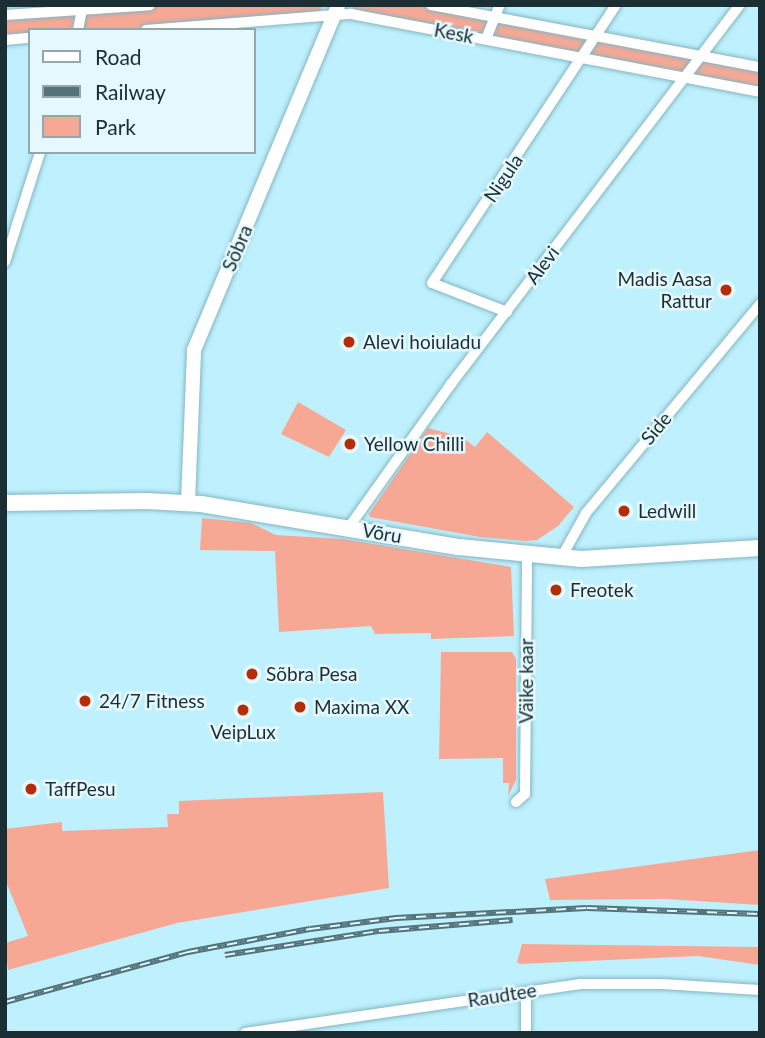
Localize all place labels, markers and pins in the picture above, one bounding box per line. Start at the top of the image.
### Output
place label: Madis Aasa Rattur [617,268,712,312]
marker: Madis Aasa Rattur [718,282,734,298]
place label: Alevi hoiuladu [363,331,481,353]
marker: Alevi hoiuladu [341,334,357,350]
place label: Yellow Chilli [364,433,465,455]
marker: Yellow Chilli [342,436,358,452]
place label: Ledwill [638,500,696,522]
marker: Ledwill [616,503,632,519]
place label: Freotek [570,579,634,601]
marker: Freotek [548,582,564,598]
place label: Sõbra Pesa [266,663,357,685]
marker: Sõbra Pesa [244,666,260,682]
place label: 24/7 Fitness [99,690,205,712]
marker: 24/7 Fitness [77,693,93,709]
place label: Maxima XX [314,696,409,718]
marker: Maxima XX [292,699,308,715]
marker: VeipLux [235,702,251,718]
place label: VeipLux [210,721,276,743]
place label: TaffPesu [45,778,116,800]
marker: TaffPesu [23,781,39,797]

